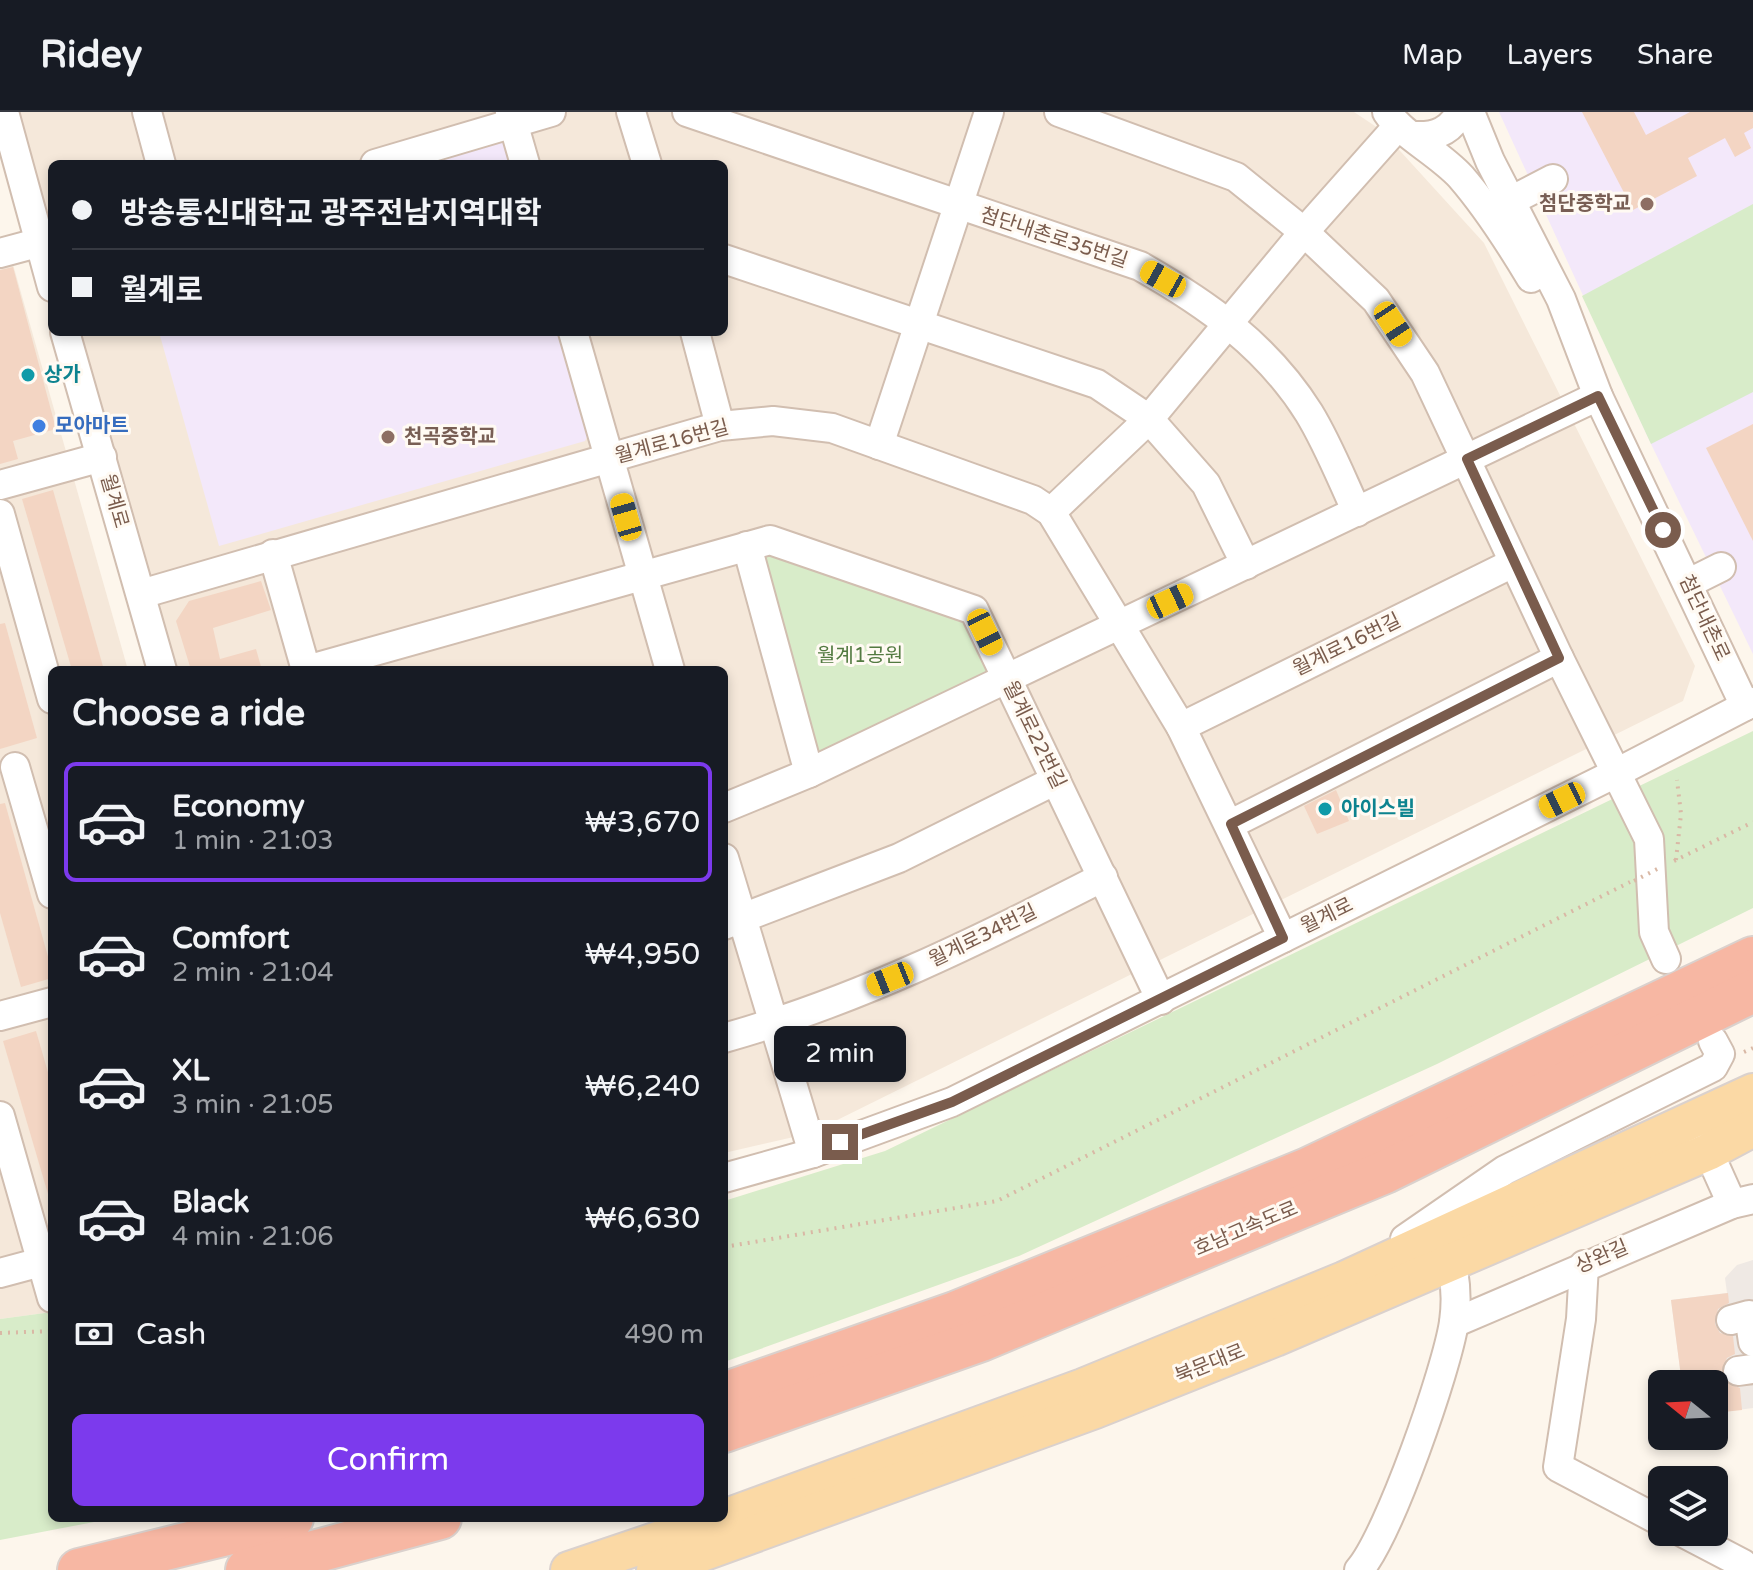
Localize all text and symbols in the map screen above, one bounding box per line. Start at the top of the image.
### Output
text: Ridey [40,32,142,78]
text: Map [1402,38,1463,72]
text: Layers [1507,38,1593,72]
text: Share [1637,38,1713,72]
place label: 첨단중학교 [1539,192,1631,216]
text: 방송통신대학교 광주전남지역대학 [120,195,542,232]
marker: 첨단중학교 [1638,195,1656,213]
street label: 첨단내촌로35번길 [977,203,1131,273]
car [1136,257,1190,301]
text: 월계로 [120,272,203,309]
car [1370,297,1416,351]
place label: 상가 [44,363,81,387]
marker: 상가 [19,366,37,384]
place label: 모아마트 [55,414,129,438]
street label: 월계로16번길 [612,415,732,469]
marker: 모아마트 [30,417,48,435]
place label: 천곡중학교 [404,425,496,449]
marker: 천곡중학교 [379,428,397,446]
street label: 월계로 [95,471,133,531]
car [608,491,644,543]
route start [1645,512,1681,548]
street label: 첨단내촌로 [1674,571,1734,665]
car [1143,580,1197,622]
car [964,605,1006,659]
street label: 월계로16번길 [1289,609,1405,681]
park label: 월계1공원 [817,644,903,668]
street label: 월계로22번길 [998,677,1070,793]
text: Choose a ride [72,692,305,735]
car [1535,779,1589,821]
icon: car [76,786,148,858]
text: Economy [172,788,305,825]
place label: 아이스빌 [1341,797,1415,821]
marker: 아이스빌 [1316,800,1334,818]
text: ₩3,670 [584,804,700,841]
text: 1 min · 21:03 [172,825,334,856]
street label: 월계로 [1297,893,1357,939]
street label: 월계로34번길 [925,900,1041,972]
icon: car [76,918,148,990]
text: Comfort [172,920,290,957]
text: ₩4,950 [584,936,700,973]
text: 2 min · 21:04 [172,957,334,988]
car [863,959,917,999]
callout: 2 min [774,1026,906,1082]
text: 2 min [805,1038,875,1069]
icon: car [76,1050,148,1122]
text: XL [172,1052,209,1089]
text: ₩6,240 [584,1068,700,1105]
text: 3 min · 21:05 [172,1089,334,1120]
route end [822,1124,858,1160]
icon: car [76,1182,148,1254]
text: Black [172,1184,249,1221]
street label: 호남고속도로 [1190,1196,1302,1262]
text: ₩6,630 [584,1200,700,1237]
text: 4 min · 21:06 [172,1221,334,1252]
street label: 상완길 [1572,1235,1632,1279]
icon: cash [72,1312,116,1356]
text: Cash [136,1316,206,1353]
text: 490 m [624,1319,704,1350]
street label: 북문대로 [1171,1339,1249,1389]
north arrow [1648,1370,1728,1450]
map controls [1648,1370,1728,1546]
button: Confirm [72,1414,704,1506]
button: layers [1648,1466,1728,1546]

